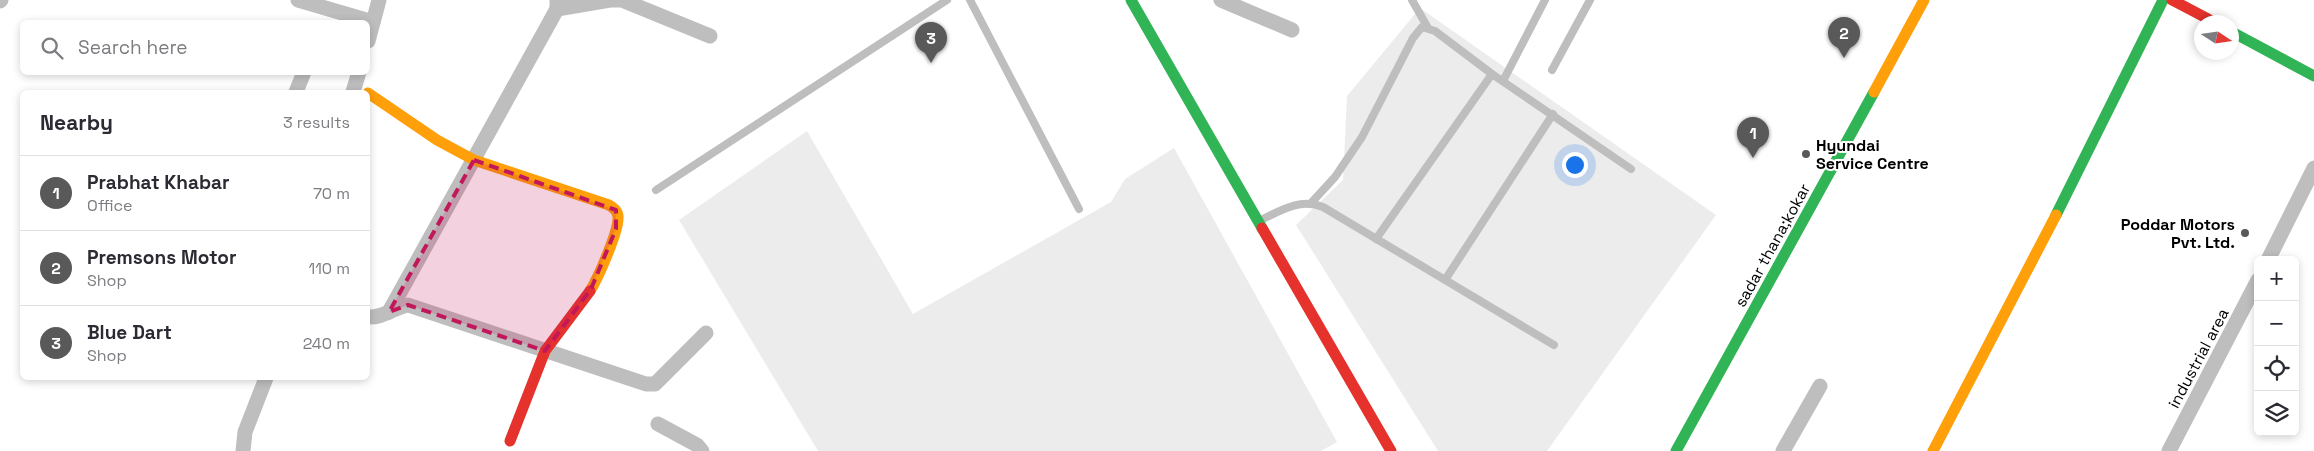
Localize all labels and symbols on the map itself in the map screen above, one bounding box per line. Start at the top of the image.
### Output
north arrow [2194,15,2239,60]
pin: 2 [1828,17,1860,58]
pin: 3 [915,22,947,63]
pin: 1 [1737,117,1769,158]
place label: Hyundai Service Centre [1816,135,1929,174]
marker: Hyundai Service Centre [1800,148,1812,160]
your location [1562,152,1588,178]
street label: sadar thana;kokar [1730,180,1815,311]
place label: Poddar Motors Pvt. Ltd. [2121,214,2235,253]
marker: Poddar Motors Pvt. Ltd. [2239,227,2251,239]
street label: industrial area [2163,305,2234,412]

